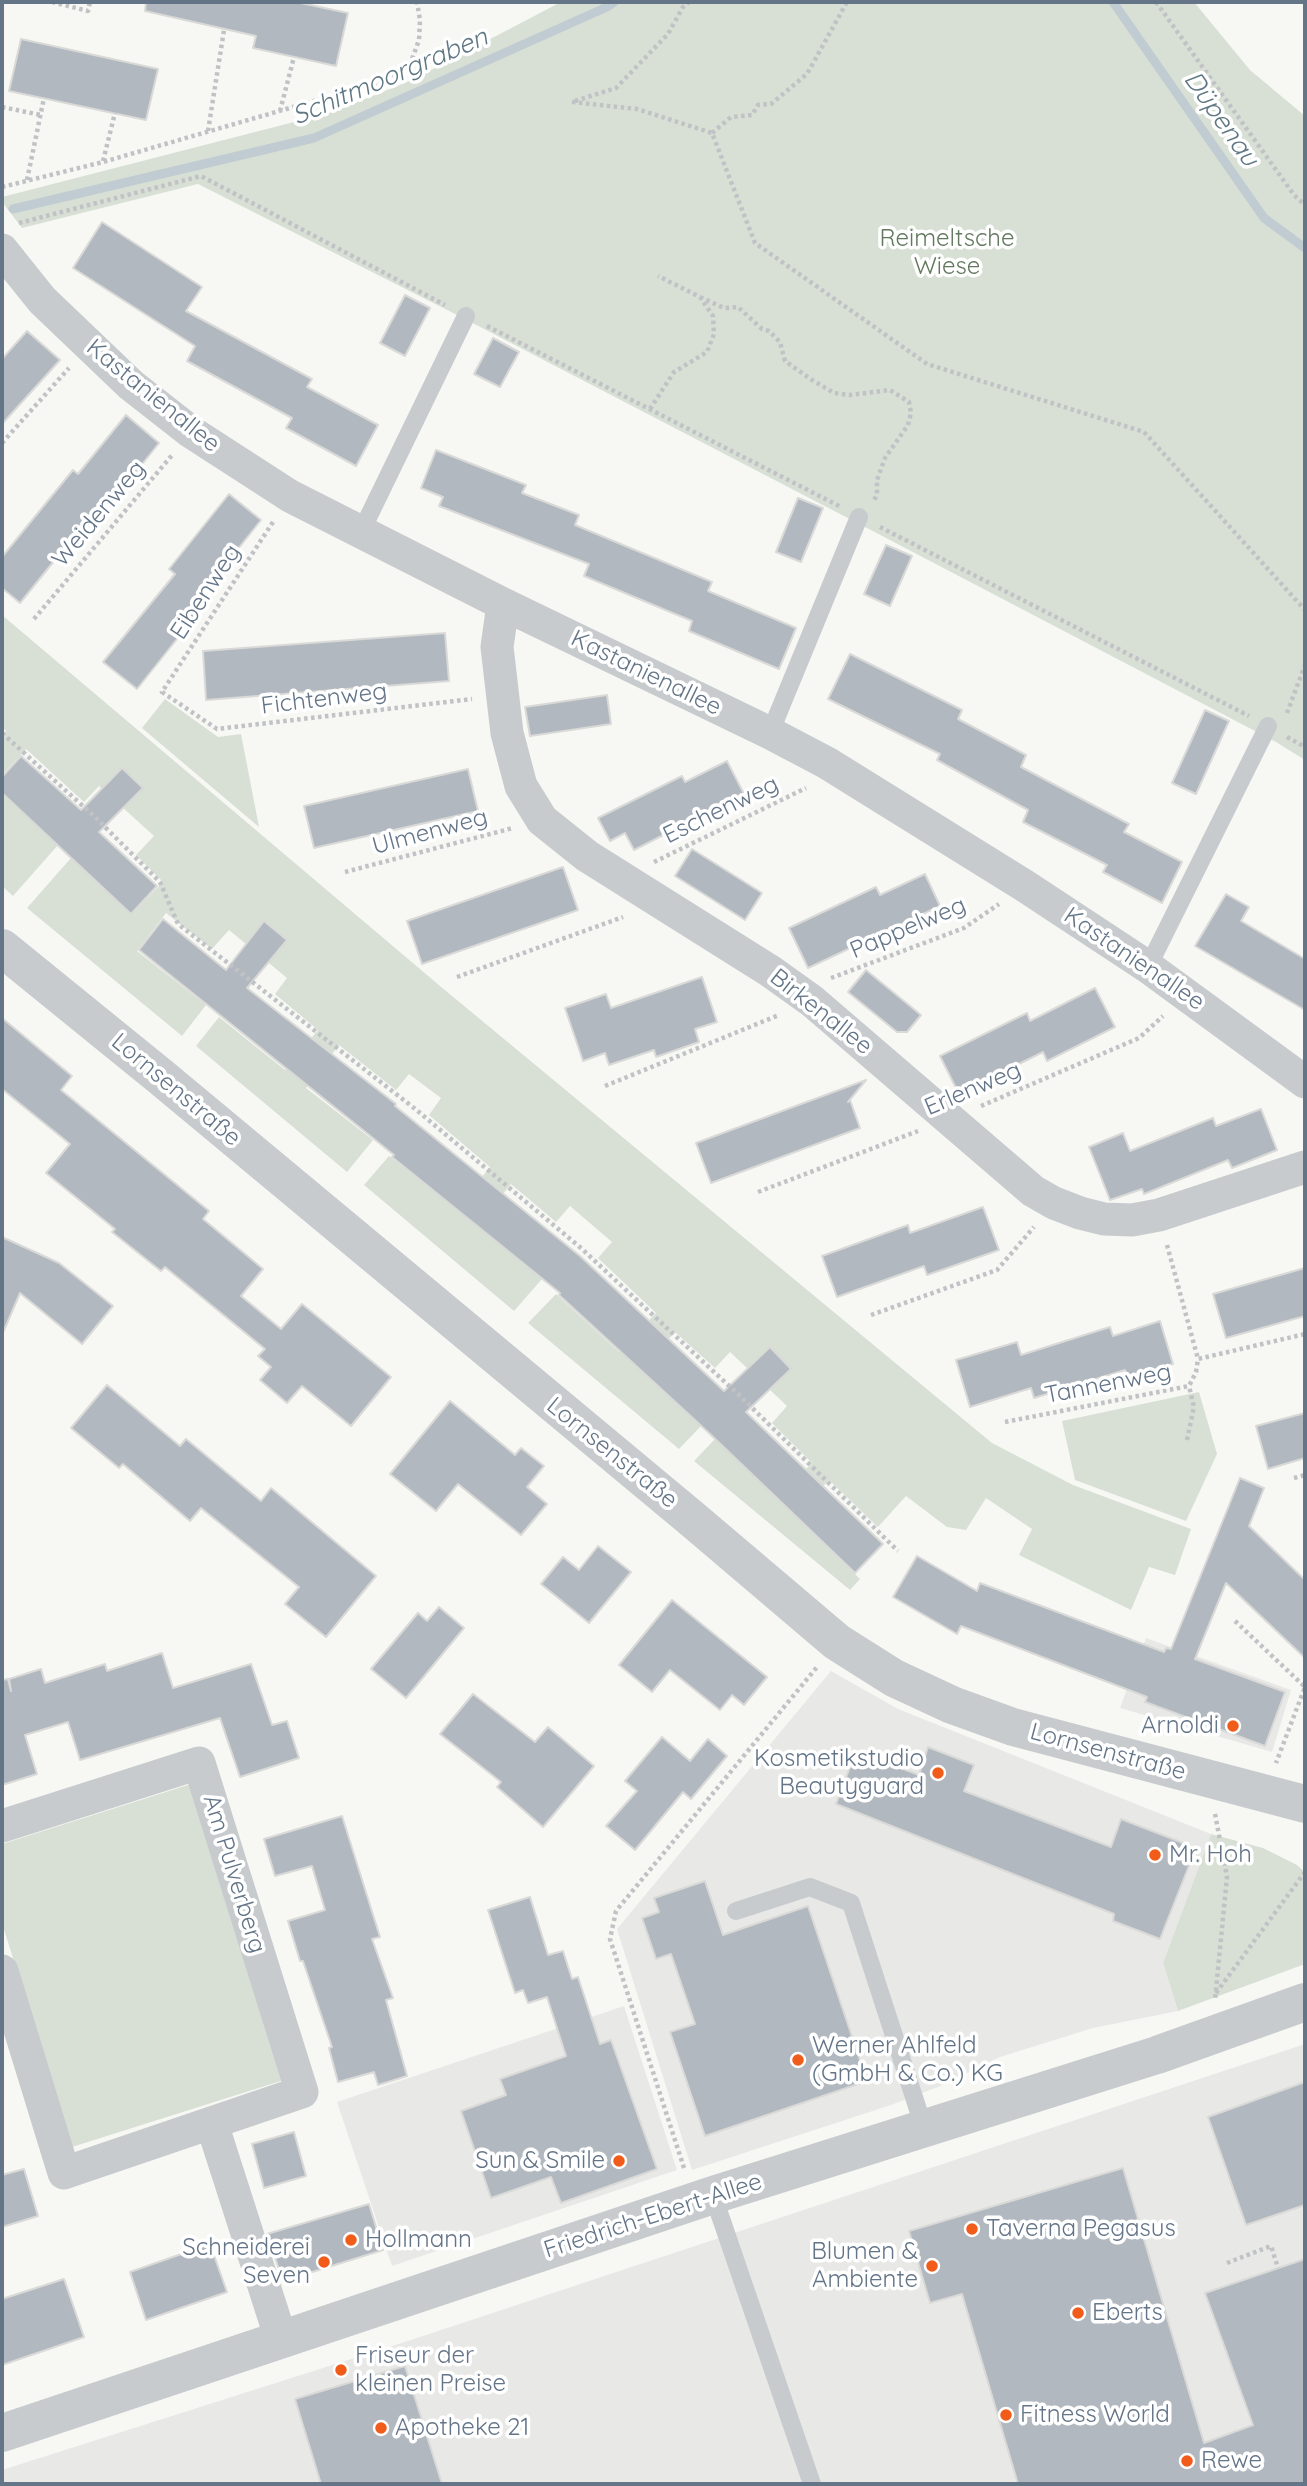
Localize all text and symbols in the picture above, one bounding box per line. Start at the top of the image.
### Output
water label: Schitmoorgraben [288,22,492,132]
water label: Düpenau [1177,65,1265,173]
park label: Reimeltsche Wiese [879,225,1015,281]
street label: Kastanienallee [80,333,226,459]
street label: Weidenweg [46,455,152,573]
street label: Eibenweg [165,539,247,645]
street label: Kastanienallee [566,624,726,722]
street label: Fichtenweg [259,677,389,721]
street label: Eschenweg [659,770,783,850]
street label: Ulmenweg [369,803,491,861]
street label: Pappelweg [846,891,970,965]
street label: Kastanienallee [1058,901,1210,1017]
street label: Birkenallee [764,963,878,1061]
street label: Lornsenstraße [105,1028,247,1152]
street label: Erlenweg [920,1056,1026,1122]
street label: Tannenweg [1042,1358,1174,1410]
street label: Lornsenstraße [541,1391,683,1515]
place label: Arnoldi [1141,1712,1219,1740]
street label: Lornsenstraße [1027,1717,1189,1787]
marker: Arnoldi [1225,1718,1241,1734]
place label: Kosmetikstudio Beautyguard [754,1745,924,1801]
marker: Kosmetikstudio Beautyguard [930,1765,946,1781]
street label: Am Pulverberg [196,1791,272,1957]
place label: Mr. Hoh [1169,1841,1252,1869]
marker: Mr. Hoh [1147,1847,1163,1863]
place label: Werner Ahlfeld (GmbH & Co.) KG [812,2032,1003,2088]
marker: Werner Ahlfeld (GmbH & Co.) KG [790,2052,806,2068]
place label: Sun & Smile [475,2147,605,2175]
marker: Sun & Smile [611,2153,627,2169]
street label: Friedrich-Ebert-Allee [540,2167,766,2265]
place label: Taverna Pegasus [986,2215,1176,2243]
marker: Taverna Pegasus [964,2221,980,2237]
place label: Hollmann [365,2226,472,2254]
marker: Hollmann [343,2232,359,2248]
place label: Schneiderei Seven [182,2234,310,2290]
place label: Blumen & Ambiente [811,2238,918,2294]
marker: Schneiderei Seven [316,2254,332,2270]
marker: Blumen & Ambiente [924,2258,940,2274]
place label: Eberts [1092,2299,1163,2327]
marker: Eberts [1070,2305,1086,2321]
place label: Friseur der kleinen Preise [355,2342,506,2398]
marker: Friseur der kleinen Preise [333,2362,349,2378]
place label: Fitness World [1020,2401,1170,2429]
marker: Fitness World [998,2407,1014,2423]
place label: Apotheke 21 [395,2414,529,2442]
marker: Apotheke 21 [373,2420,389,2436]
place label: Rewe [1201,2447,1262,2475]
marker: Rewe [1179,2453,1195,2469]

